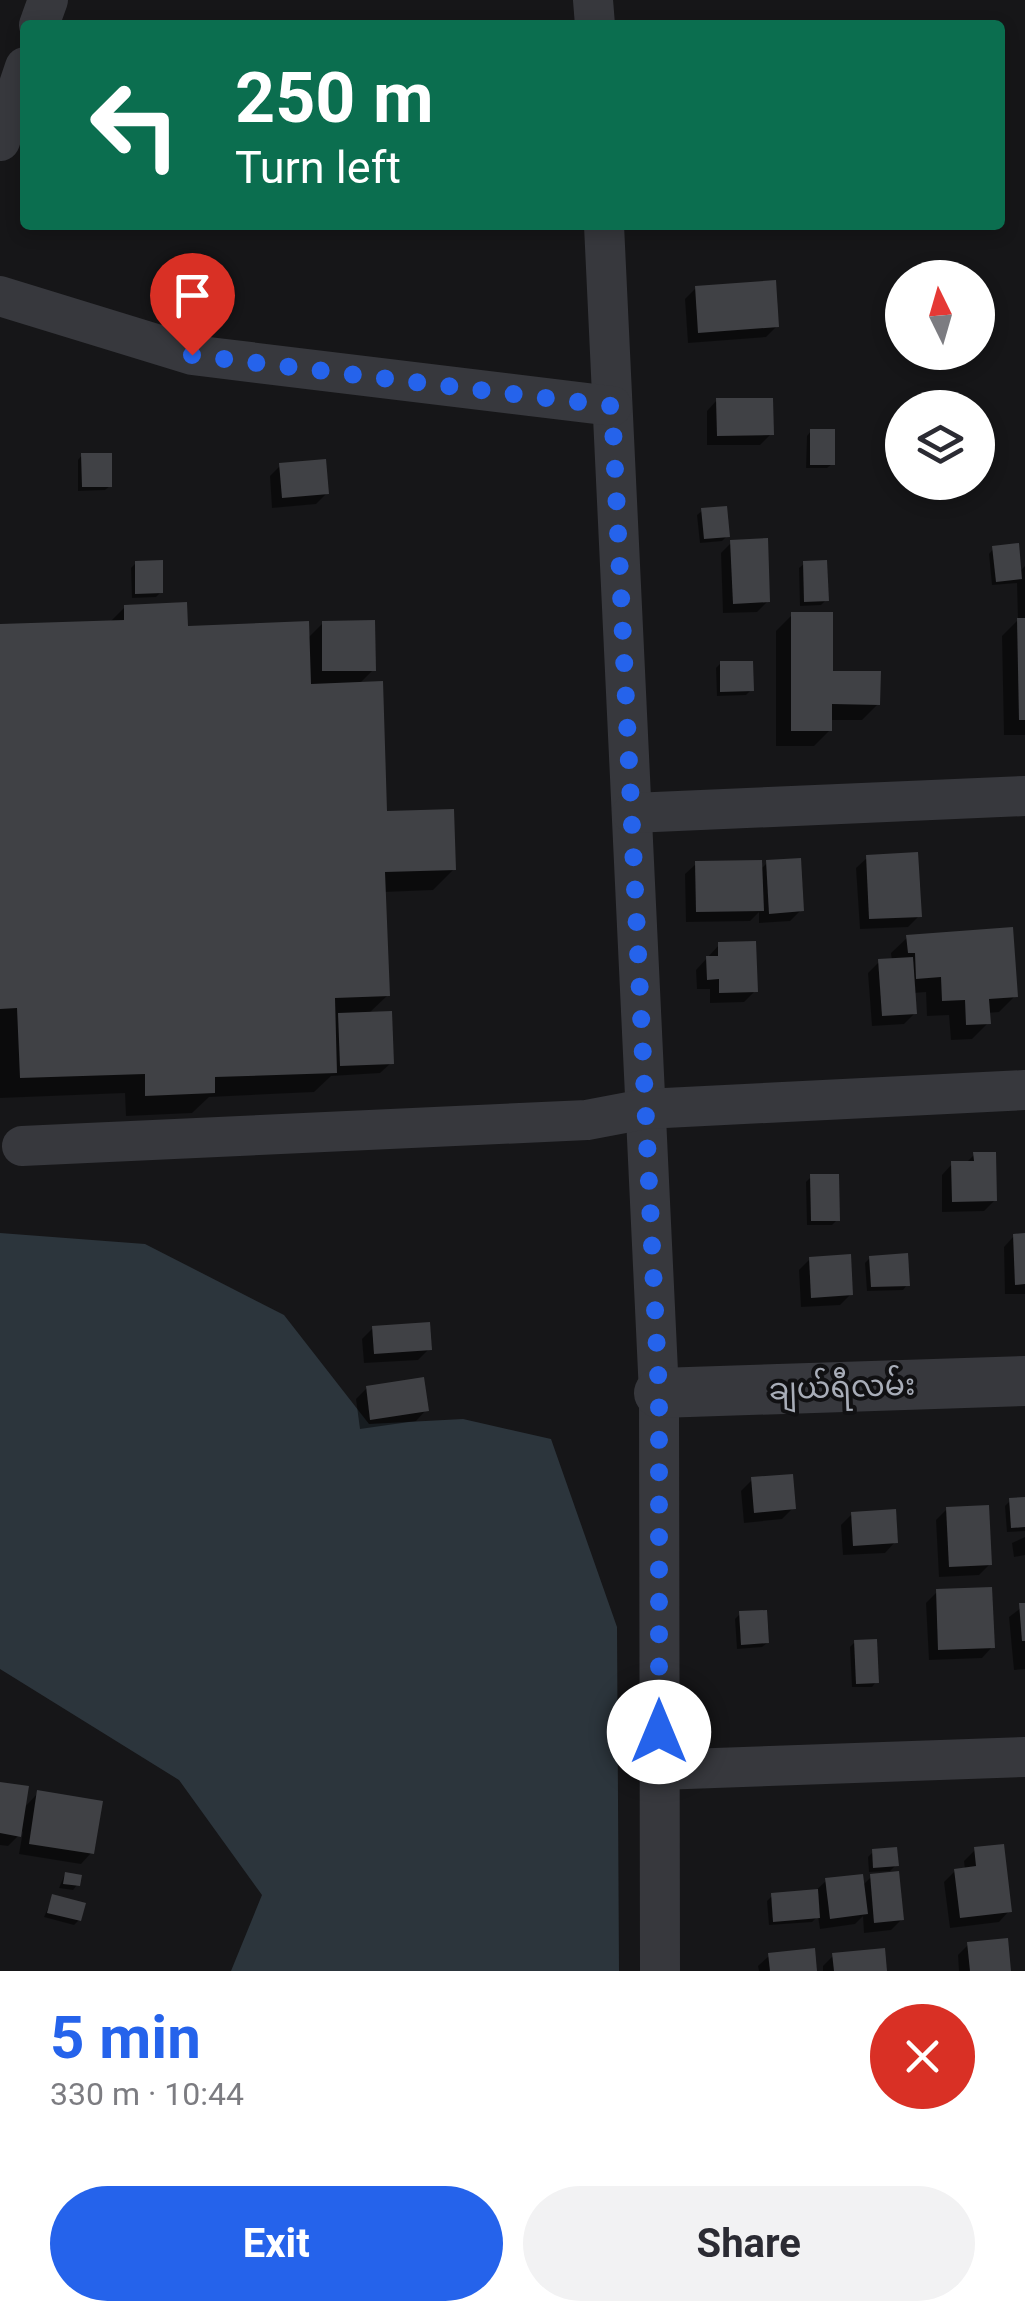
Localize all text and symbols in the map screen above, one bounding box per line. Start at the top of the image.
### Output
text: 250 m [235,57,434,139]
icon: left [70,60,200,190]
text: Turn left [235,141,401,194]
pin [150,253,235,356]
north arrow [885,260,995,370]
map controls [885,260,995,500]
icon: arrive [165,268,220,323]
button: layers [885,390,995,500]
street label: ချယ်ရီလမ်း [768,1362,916,1415]
position arrow [607,1680,711,1784]
text: 5 min [50,2002,201,2073]
button: close [870,2004,975,2109]
text: 330 m · 10:44 [50,2075,244,2113]
button: Exit [50,2186,503,2301]
button: Share [523,2186,975,2301]

